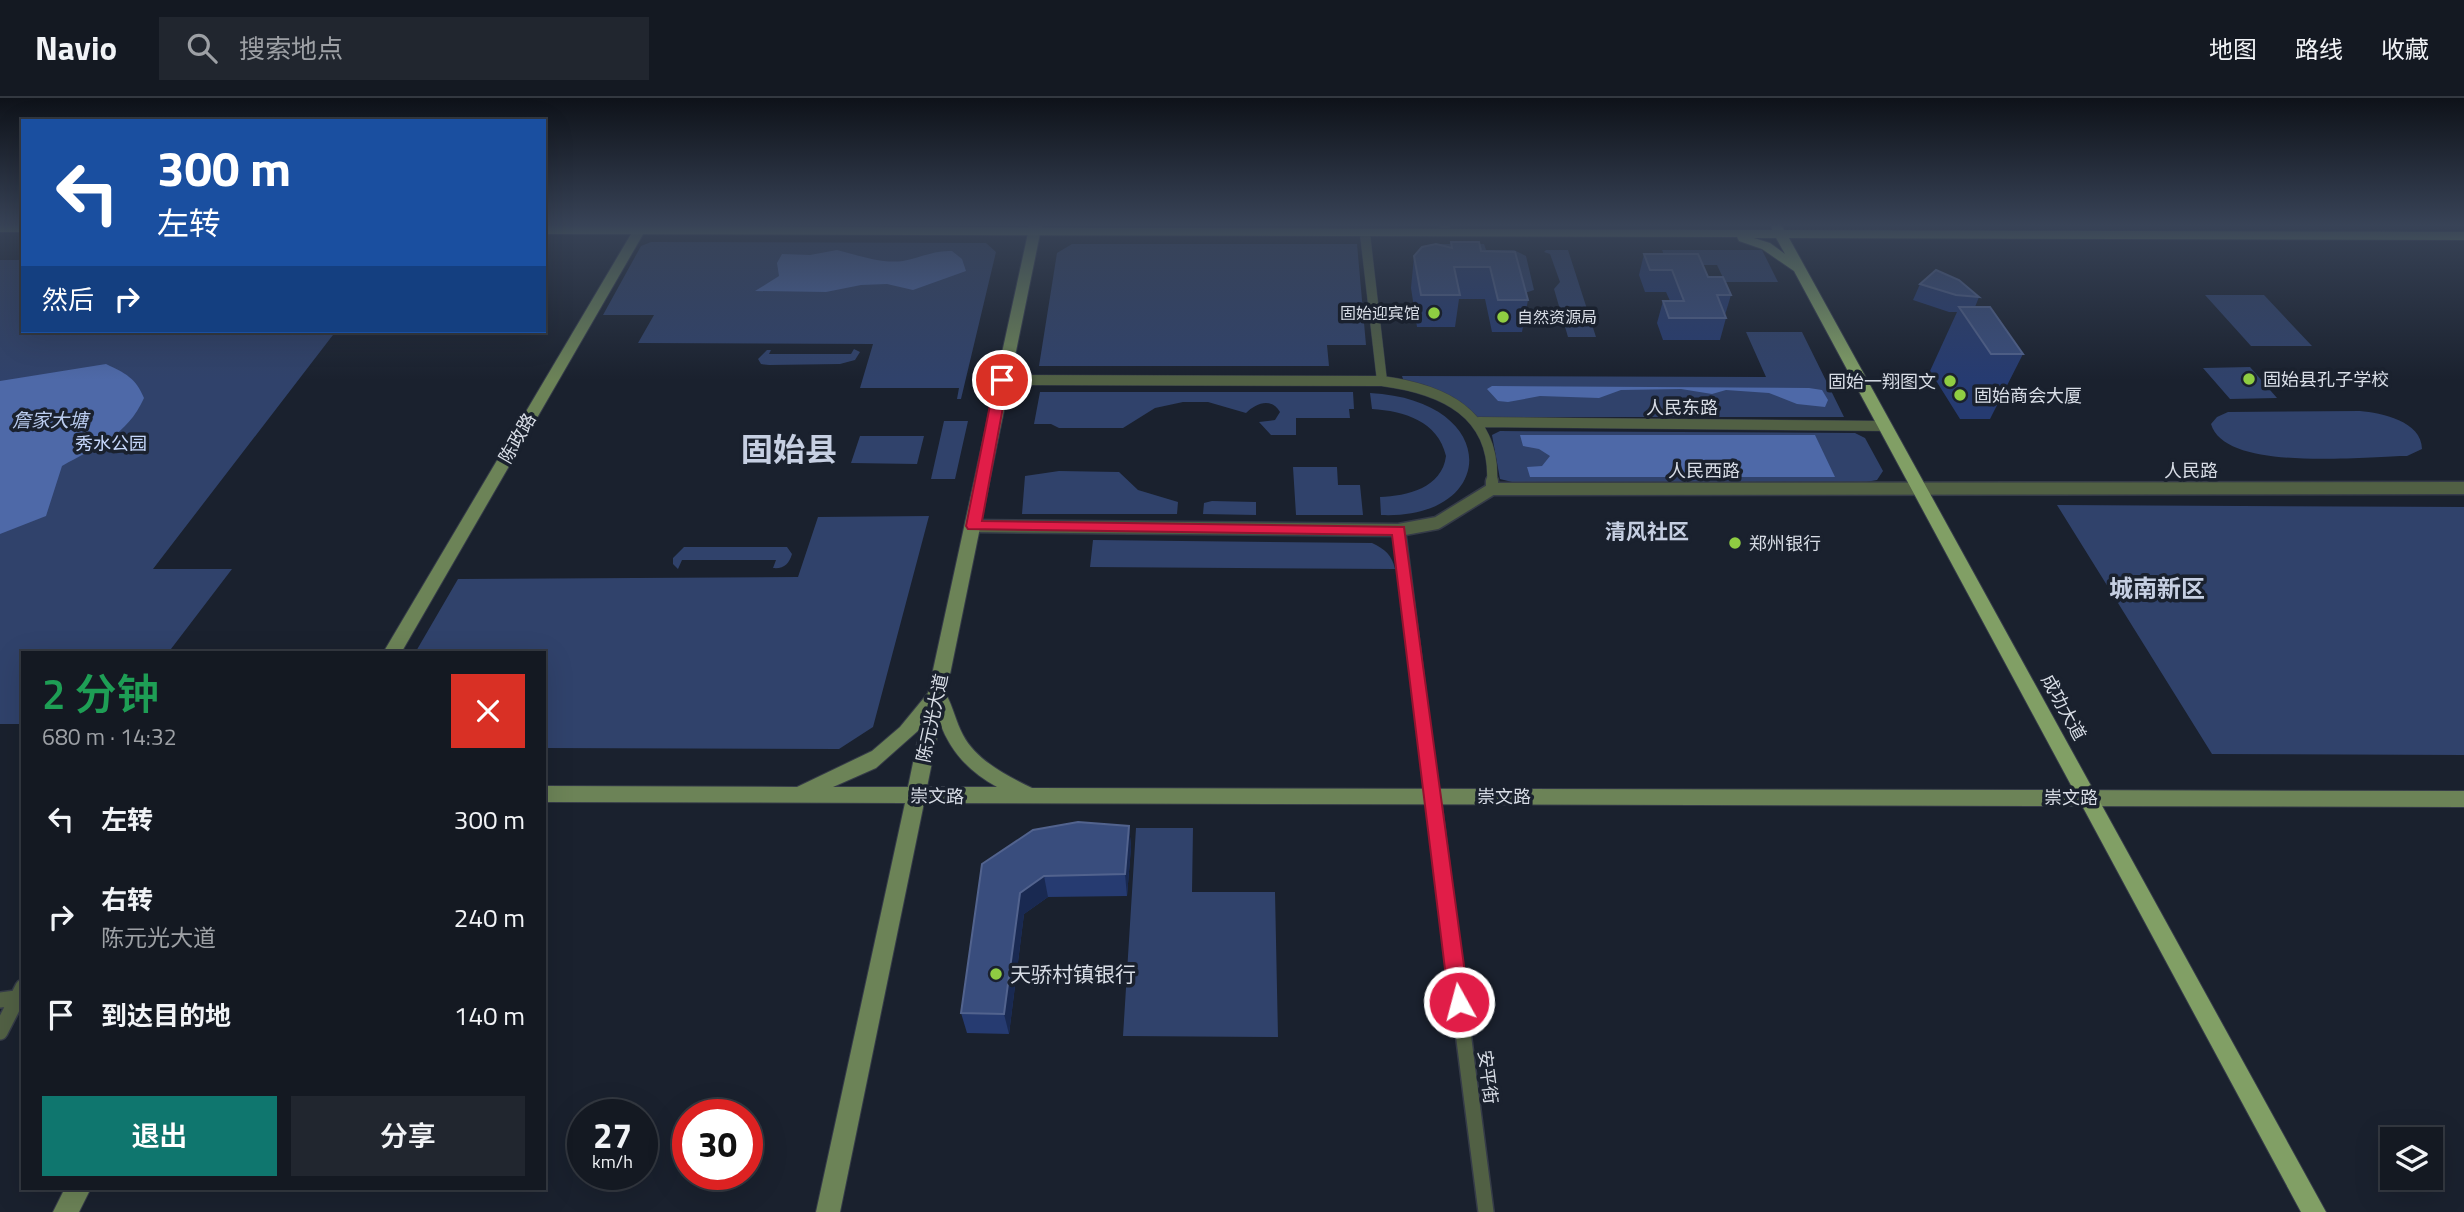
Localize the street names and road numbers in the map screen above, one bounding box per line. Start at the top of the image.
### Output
street label: 人民东路 [1646,394,1718,421]
street label: 陈政路 [492,408,542,468]
street label: 人民西路 [1668,457,1740,484]
street label: 人民路 [2164,457,2218,484]
street label: 成功大道 [2035,669,2093,745]
street label: 陈元光大道 [909,671,955,765]
street label: 崇文路 [910,782,964,810]
street label: 崇文路 [1477,783,1531,810]
street label: 崇文路 [2044,784,2098,811]
street label: 安平街 [1471,1049,1505,1105]

